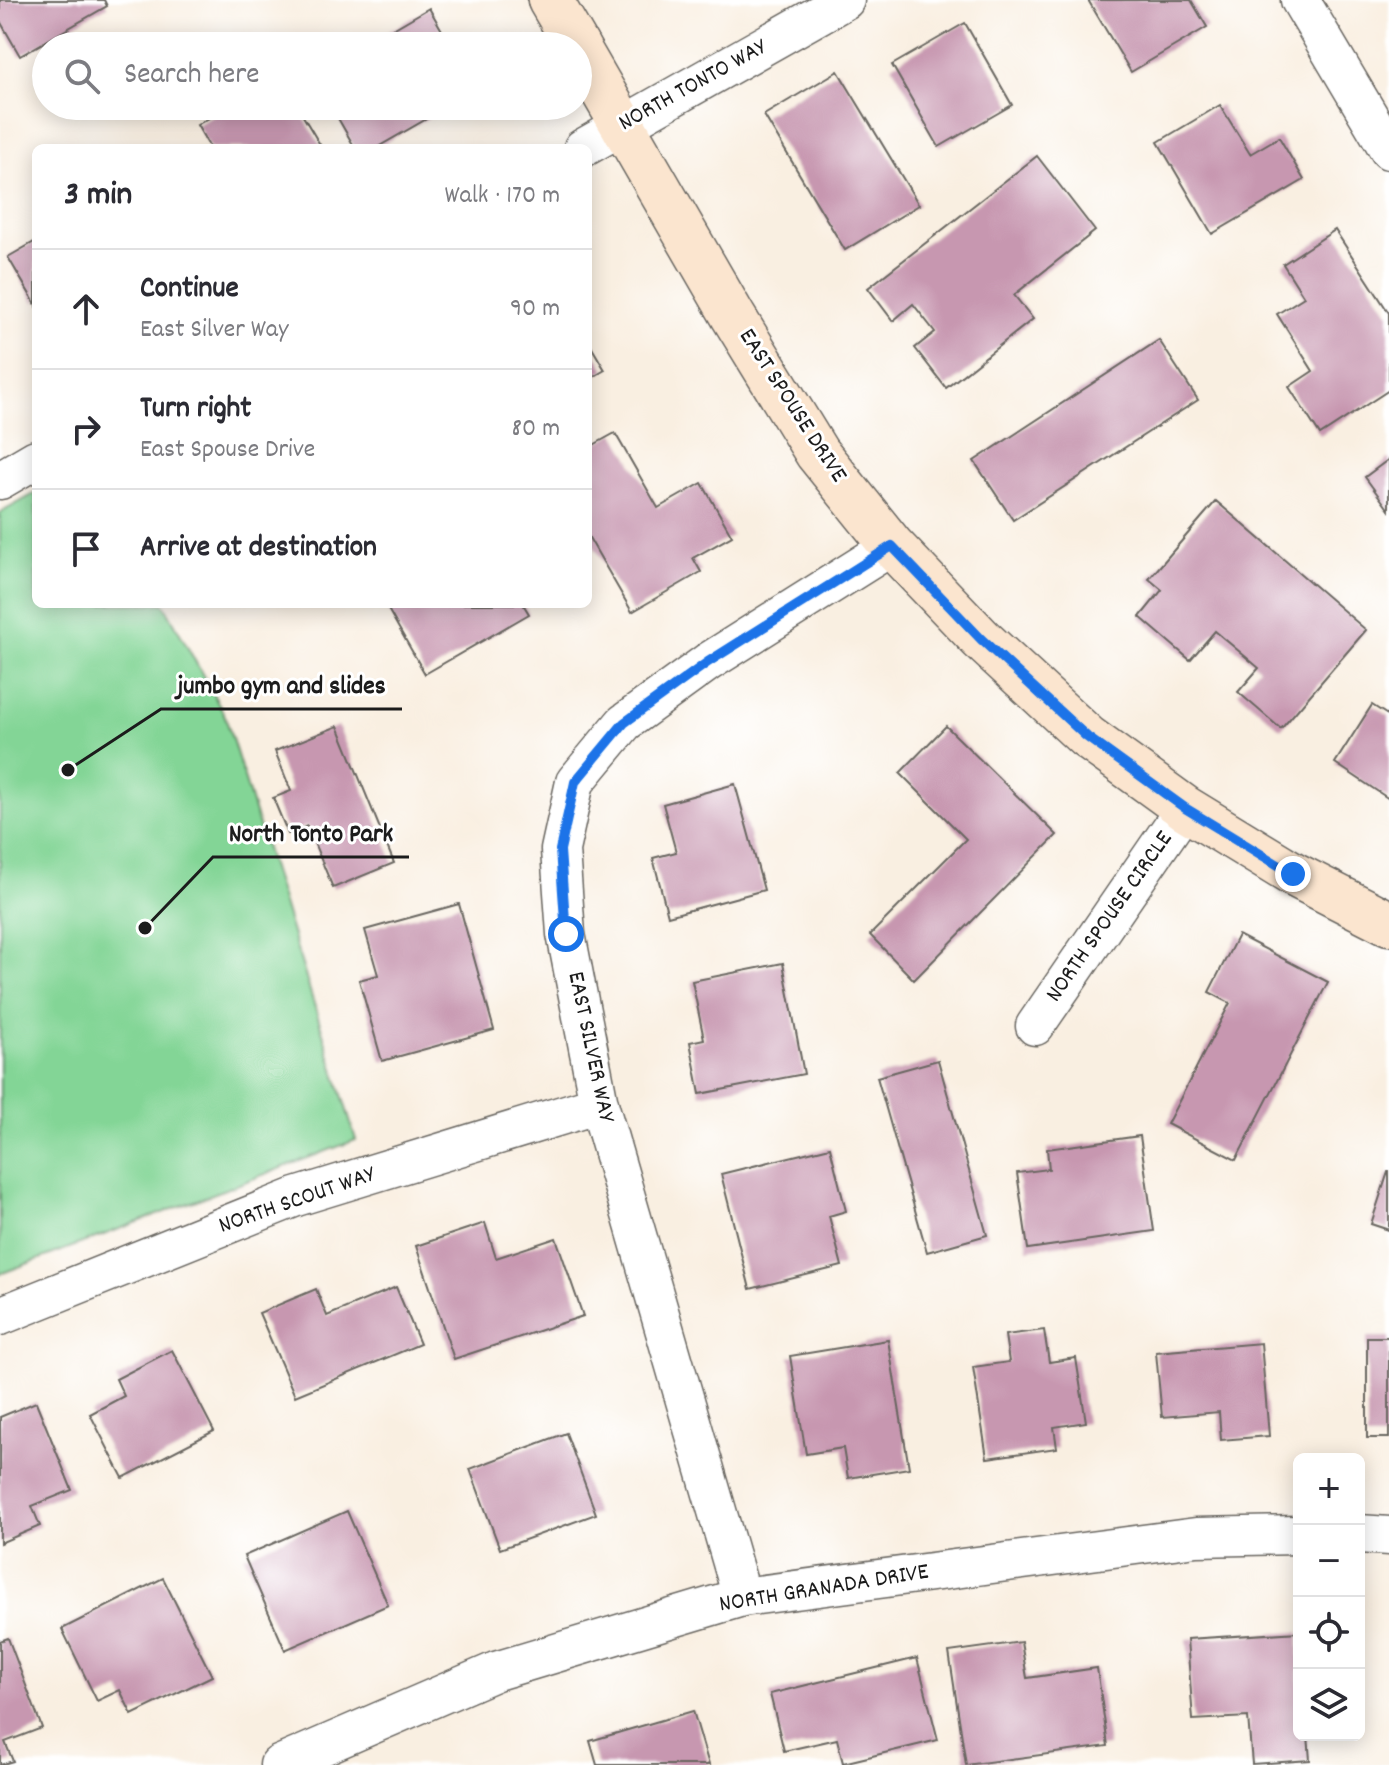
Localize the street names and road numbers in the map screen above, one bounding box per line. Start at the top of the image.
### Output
street label: NORTH TONTO WAY [613,31,774,141]
street label: EAST SPOUSE DRIVE [729,322,855,490]
street label: NORTH SPOUSE CIRCLE [1038,824,1182,1010]
street label: EAST SILVER WAY [557,969,623,1126]
street label: NORTH SCOUT WAY [214,1158,381,1244]
street label: NORTH GRANADA DRIVE [717,1556,931,1622]

